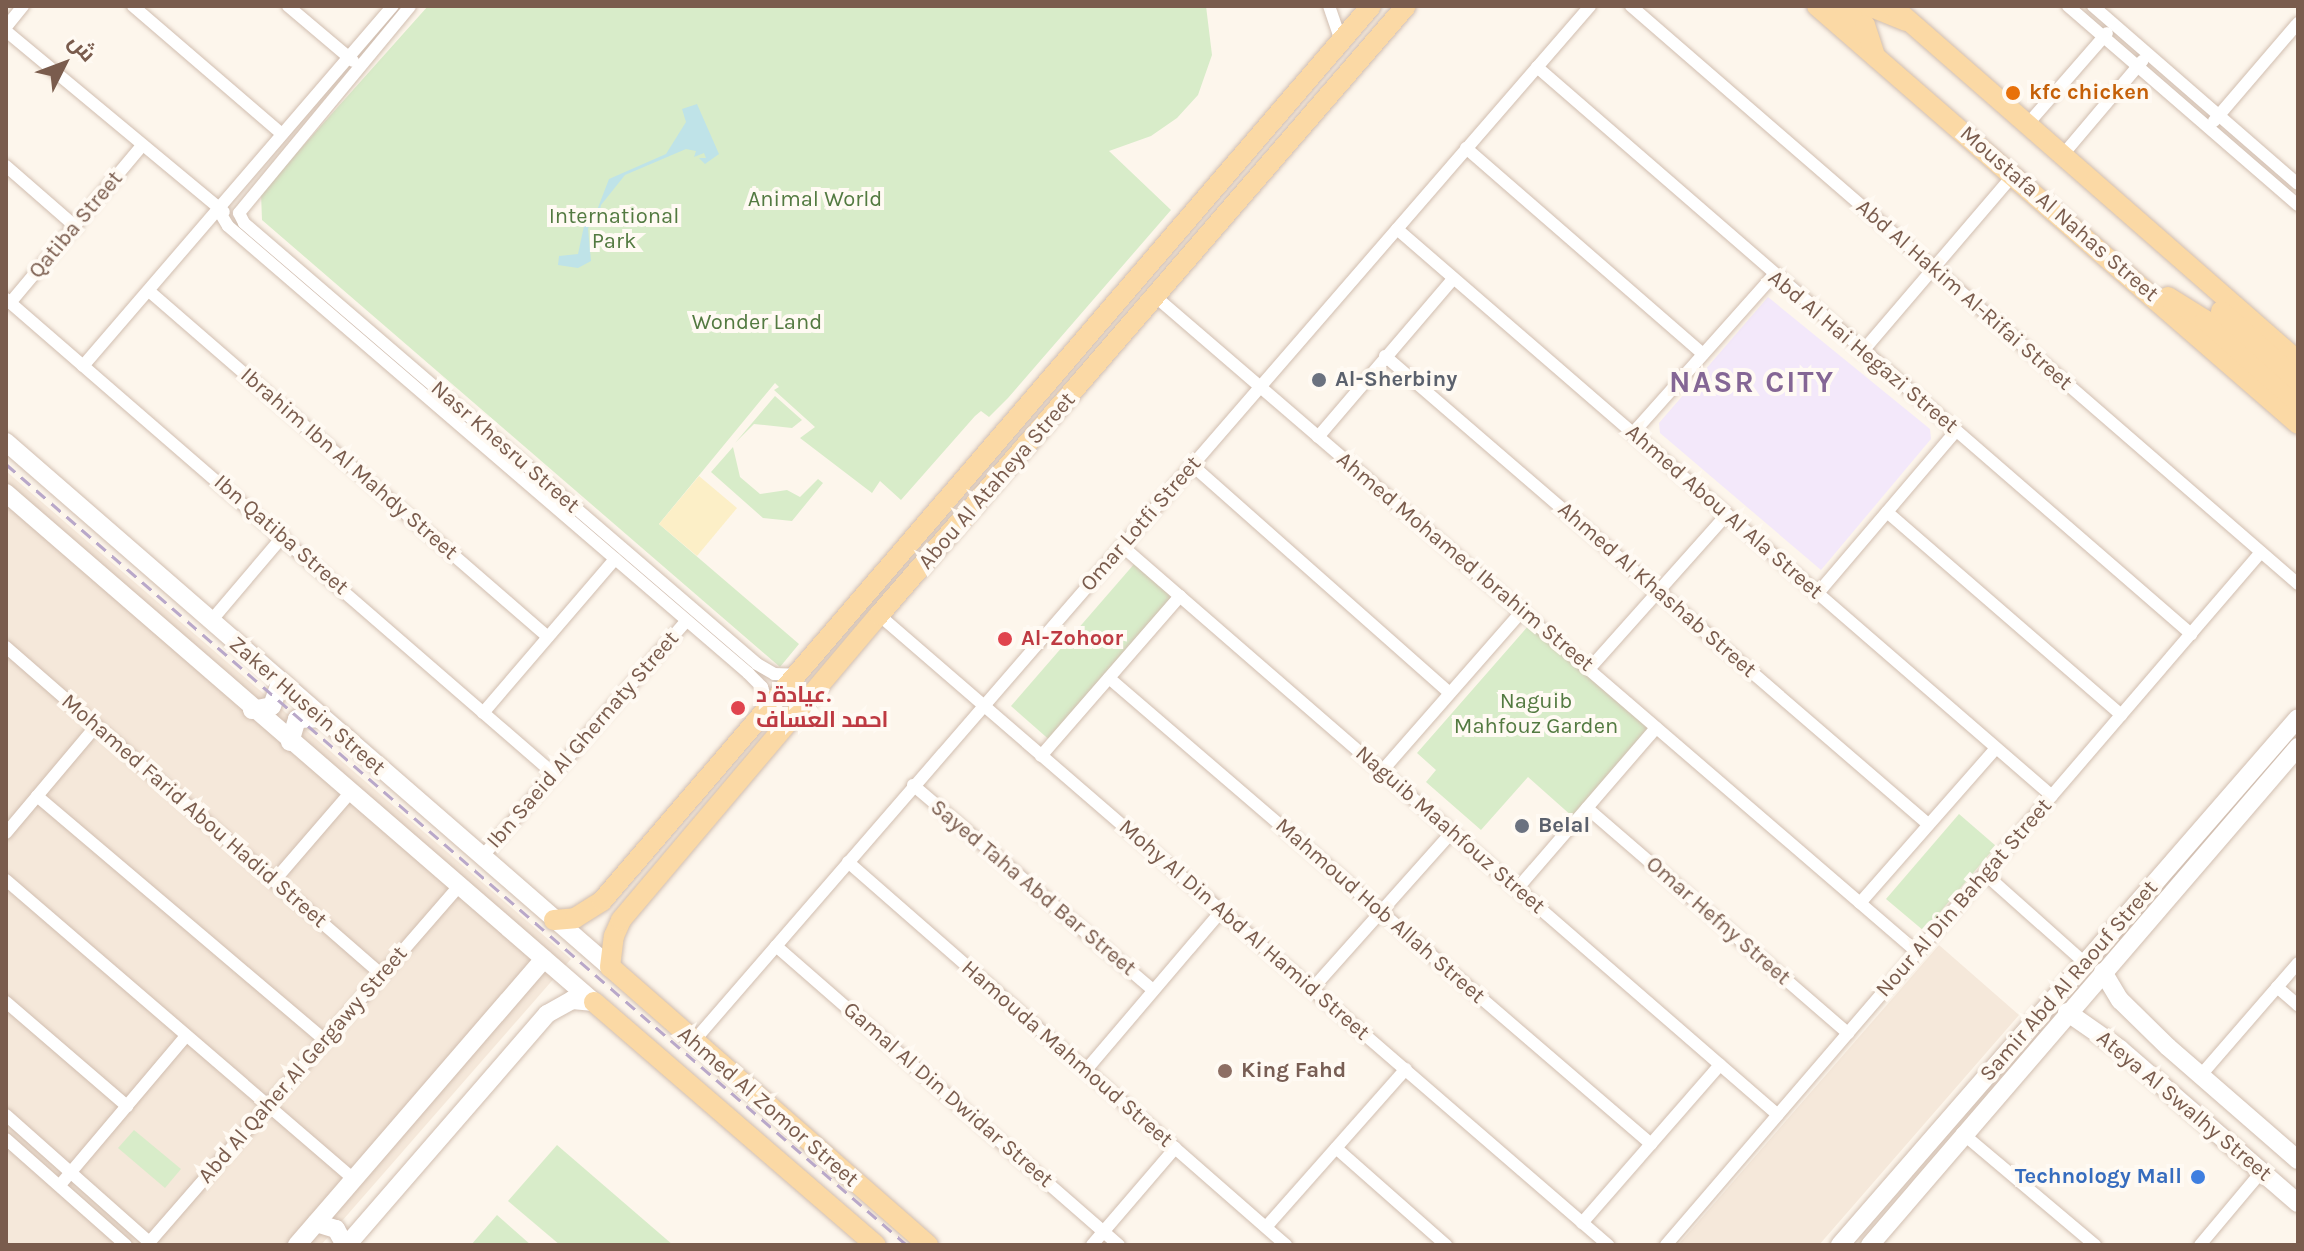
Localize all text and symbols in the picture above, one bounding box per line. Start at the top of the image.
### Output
north arrow [24,24,104,104]
text: ش [63,29,101,67]
place label: kfc chicken [2029,80,2150,106]
marker: kfc chicken [2004,84,2022,102]
street label: Moustafa Al Nahas Street [1954,121,2164,307]
street label: Qatiba Street [23,166,129,284]
park label: Animal World [748,187,882,213]
street label: Abd Al Hakim Al-Rifai Street [1850,194,2078,396]
park label: International Park [549,203,679,254]
street label: Abd Al Hai Hegazi Street [1763,265,1963,439]
park label: Wonder Land [692,310,822,336]
street label: Ibrahim Ibn Al Mahdy Street [235,362,463,566]
district label: NASR CITY [1669,364,1835,400]
place label: Al-Sherbiny [1335,367,1457,393]
marker: Al-Sherbiny [1310,371,1328,389]
street label: Nasr Khesru Street [425,375,585,519]
street label: Abou Al Ataheya Street [913,387,1081,575]
street label: Ahmed Abou Al Ala Street [1620,419,1828,605]
street label: Ahmed Mohamed Ibrahim Street [1331,447,1599,677]
street label: Omar Lotfi Street [1075,451,1207,597]
street label: Ibn Qatiba Street [208,469,354,601]
street label: Ahmed Al Khashab Street [1552,497,1762,683]
street label: Ibn Saeid Al Ghernaty Street [481,626,685,854]
place label: Al-Zohoor [1021,626,1123,652]
marker: Al-Zohoor [996,630,1014,648]
street label: Zaker Husein Street [223,631,391,781]
place label: عيادة د. احمد العساف [756,682,889,734]
street label: Mohamed Farid Abou Hadid Street [56,688,332,934]
park label: Naguib Mahfouz Garden [1454,688,1618,740]
marker: عيادة د. احمد العساف [727,697,749,719]
street label: Naguib Maahfouz Street [1350,740,1550,920]
street label: Nour Al Din Bahgat Street [1871,793,2057,1003]
street label: Sayed Taha Abd Bar Street [925,794,1141,982]
street label: Mahmoud Hob Allah Street [1270,813,1490,1009]
place label: Belal [1538,813,1590,839]
street label: Mohy Al Din Abd Al Hamid Street [1113,814,1375,1046]
marker: Belal [1513,817,1531,835]
street label: Omar Hefny Street [1640,851,1796,991]
street label: Samir Abd Al Raouf Street [1974,875,2164,1087]
street label: Abd Al Qaher Al Gergawy Street [193,941,413,1189]
street label: Hamouda Mahmoud Street [956,955,1178,1153]
street label: Gamal Al Din Dwidar Street [838,997,1058,1193]
street label: Ahmed Al Zomor Street [672,1021,864,1193]
street label: Ateya Al Swalhy Street [2091,1025,2277,1187]
place label: King Fahd [1241,1058,1346,1084]
marker: King Fahd [1216,1062,1234,1080]
place label: Technology Mall [2015,1164,2182,1190]
marker: Technology Mall [2189,1168,2207,1186]

